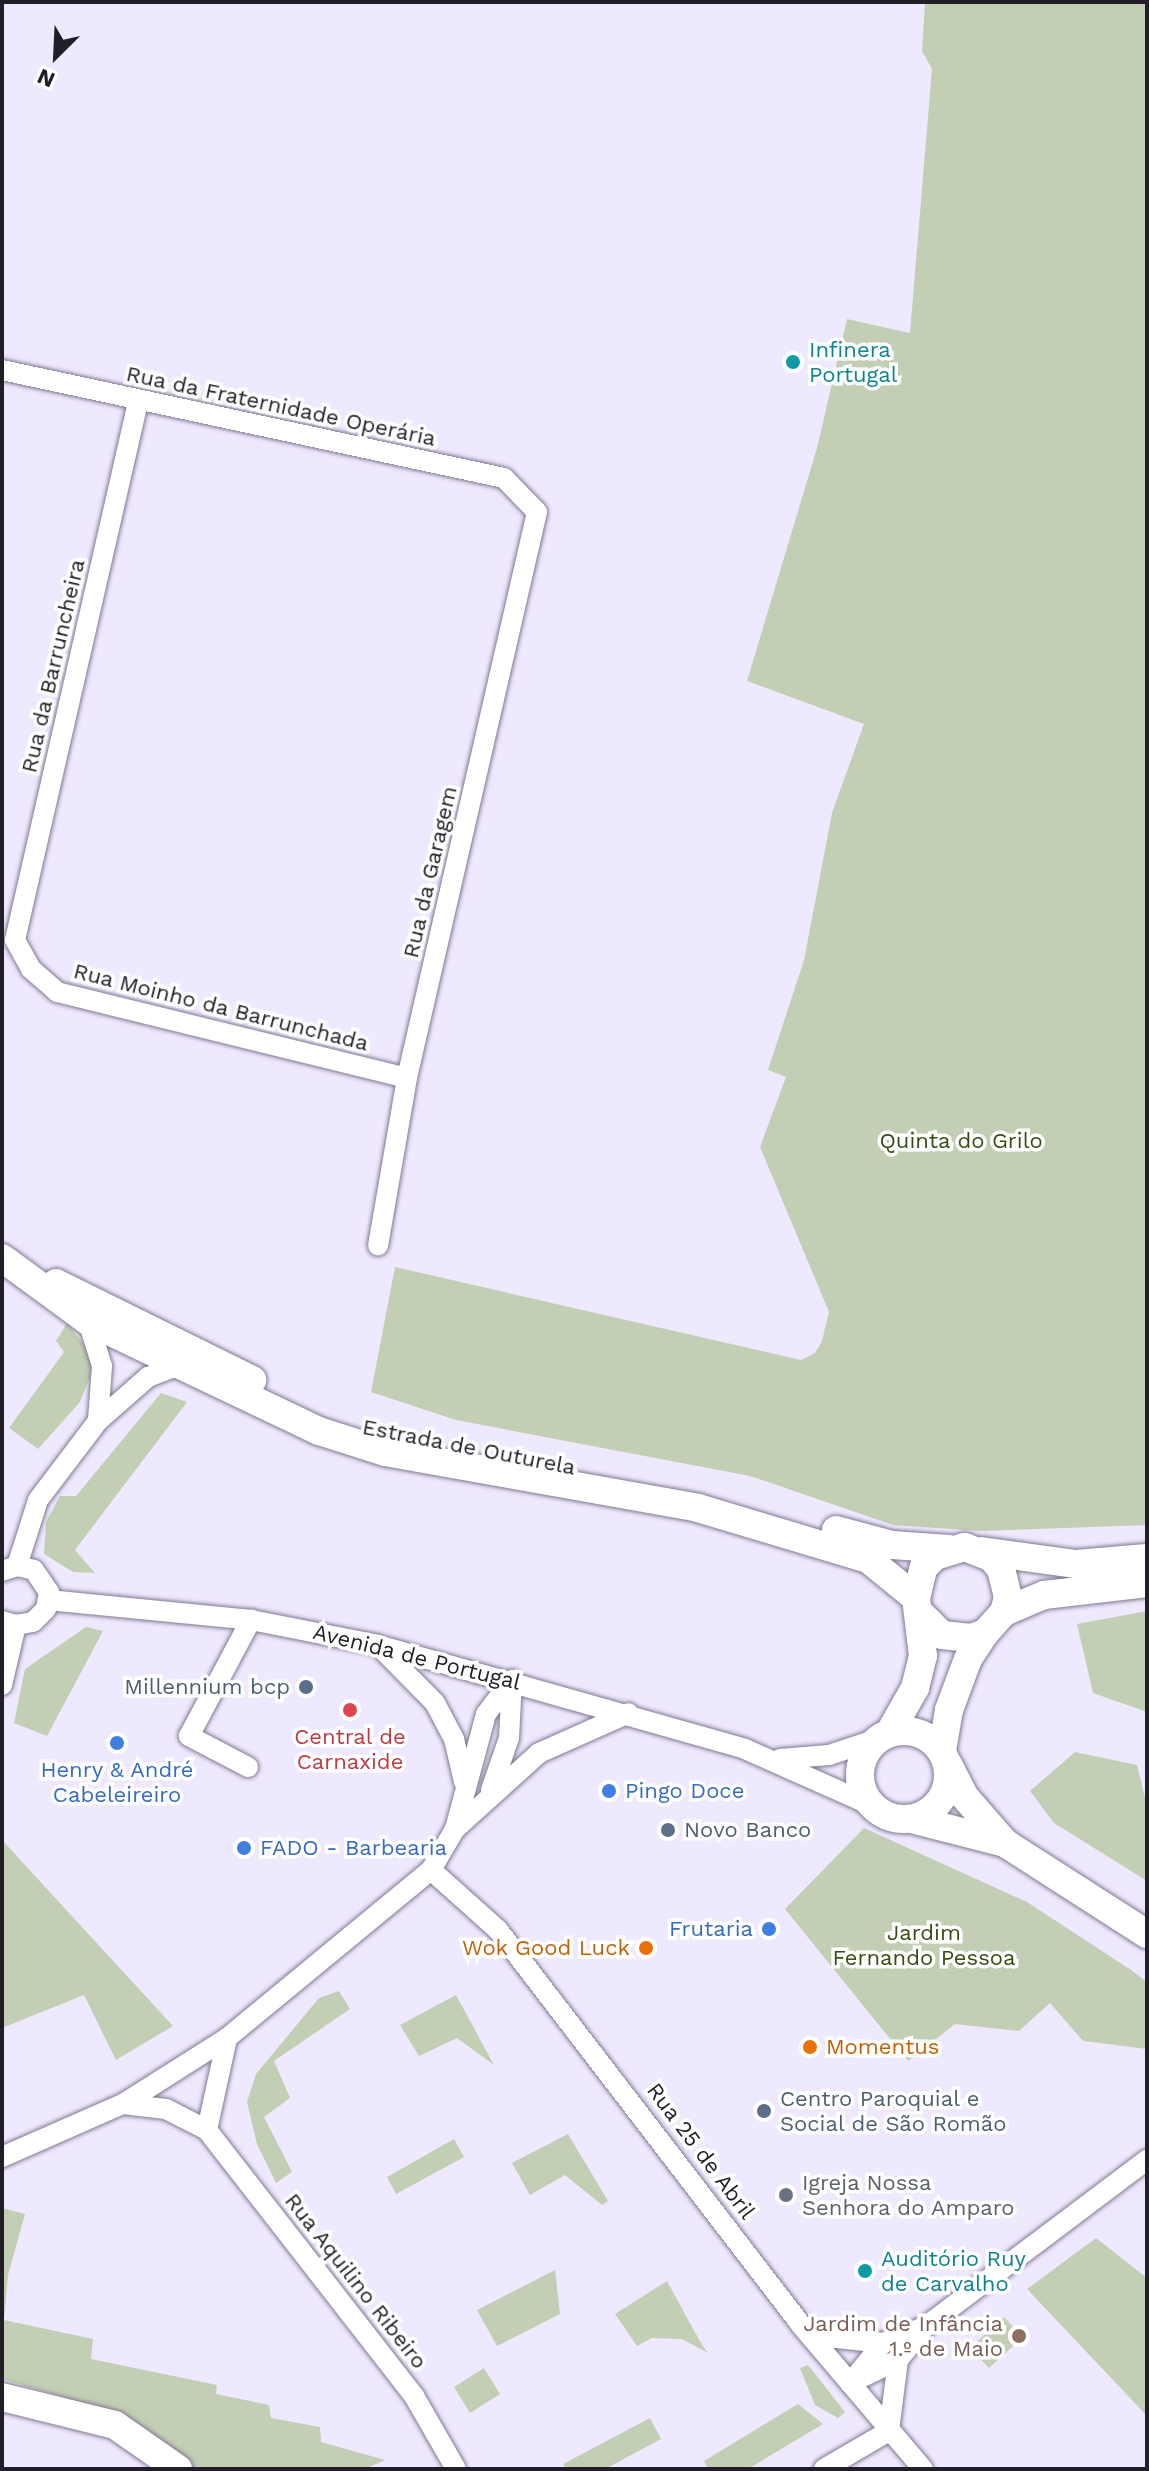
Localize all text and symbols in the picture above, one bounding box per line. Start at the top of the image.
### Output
north arrow [16,16,96,96]
text: N [33,64,59,93]
place label: Infinera Portugal [809,336,897,388]
marker: Infinera Portugal [784,353,802,371]
street label: Rua da Fraternidade Operária [123,360,439,452]
street label: Rua da Barruncheira [15,556,91,776]
street label: Rua da Garagem [397,783,463,961]
street label: Rua Moinho da Barrunchada [70,957,372,1057]
park label: Quinta do Grilo [879,1128,1043,1154]
street label: Estrada de Outurela [360,1413,578,1481]
street label: Avenida de Portugal [310,1618,524,1696]
place label: Millennium bcp [124,1674,290,1700]
marker: Millennium bcp [297,1678,315,1696]
marker: Central de Carnaxide [341,1701,359,1719]
place label: Central de Carnaxide [294,1723,406,1774]
marker: Henry & André Cabeleireiro [108,1734,126,1752]
place label: Henry & André Cabeleireiro [40,1756,194,1808]
place label: Pingo Doce [625,1778,744,1804]
marker: Pingo Doce [600,1782,618,1800]
place label: Novo Banco [684,1817,811,1843]
marker: Novo Banco [659,1821,677,1839]
place label: FADO - Barbearia [260,1835,447,1861]
marker: FADO - Barbearia [235,1839,253,1857]
place label: Frutaria [669,1916,753,1942]
park label: Jardim Fernando Pessoa [833,1919,1015,1970]
marker: Frutaria [760,1920,778,1938]
place label: Wok Good Luck [462,1935,630,1961]
marker: Wok Good Luck [637,1939,655,1957]
place label: Momentus [826,2034,939,2060]
marker: Momentus [801,2038,819,2056]
street label: Rua 25 de Abril [641,2077,761,2225]
place label: Centro Paroquial e Social de São Romão [780,2085,1007,2136]
marker: Centro Paroquial e Social de São Romão [755,2102,773,2120]
place label: Igreja Nossa Senhora do Amparo [802,2169,1016,2220]
marker: Igreja Nossa Senhora do Amparo [777,2186,795,2204]
street label: Rua Aquilino Ribeiro [279,2187,433,2375]
place label: Auditório Ruy de Carvalho [881,2245,1026,2296]
marker: Auditório Ruy de Carvalho [856,2262,874,2280]
place label: Jardim de Infância 1.º de Maio [803,2310,1003,2362]
marker: Jardim de Infância 1.º de Maio [1010,2327,1028,2345]

